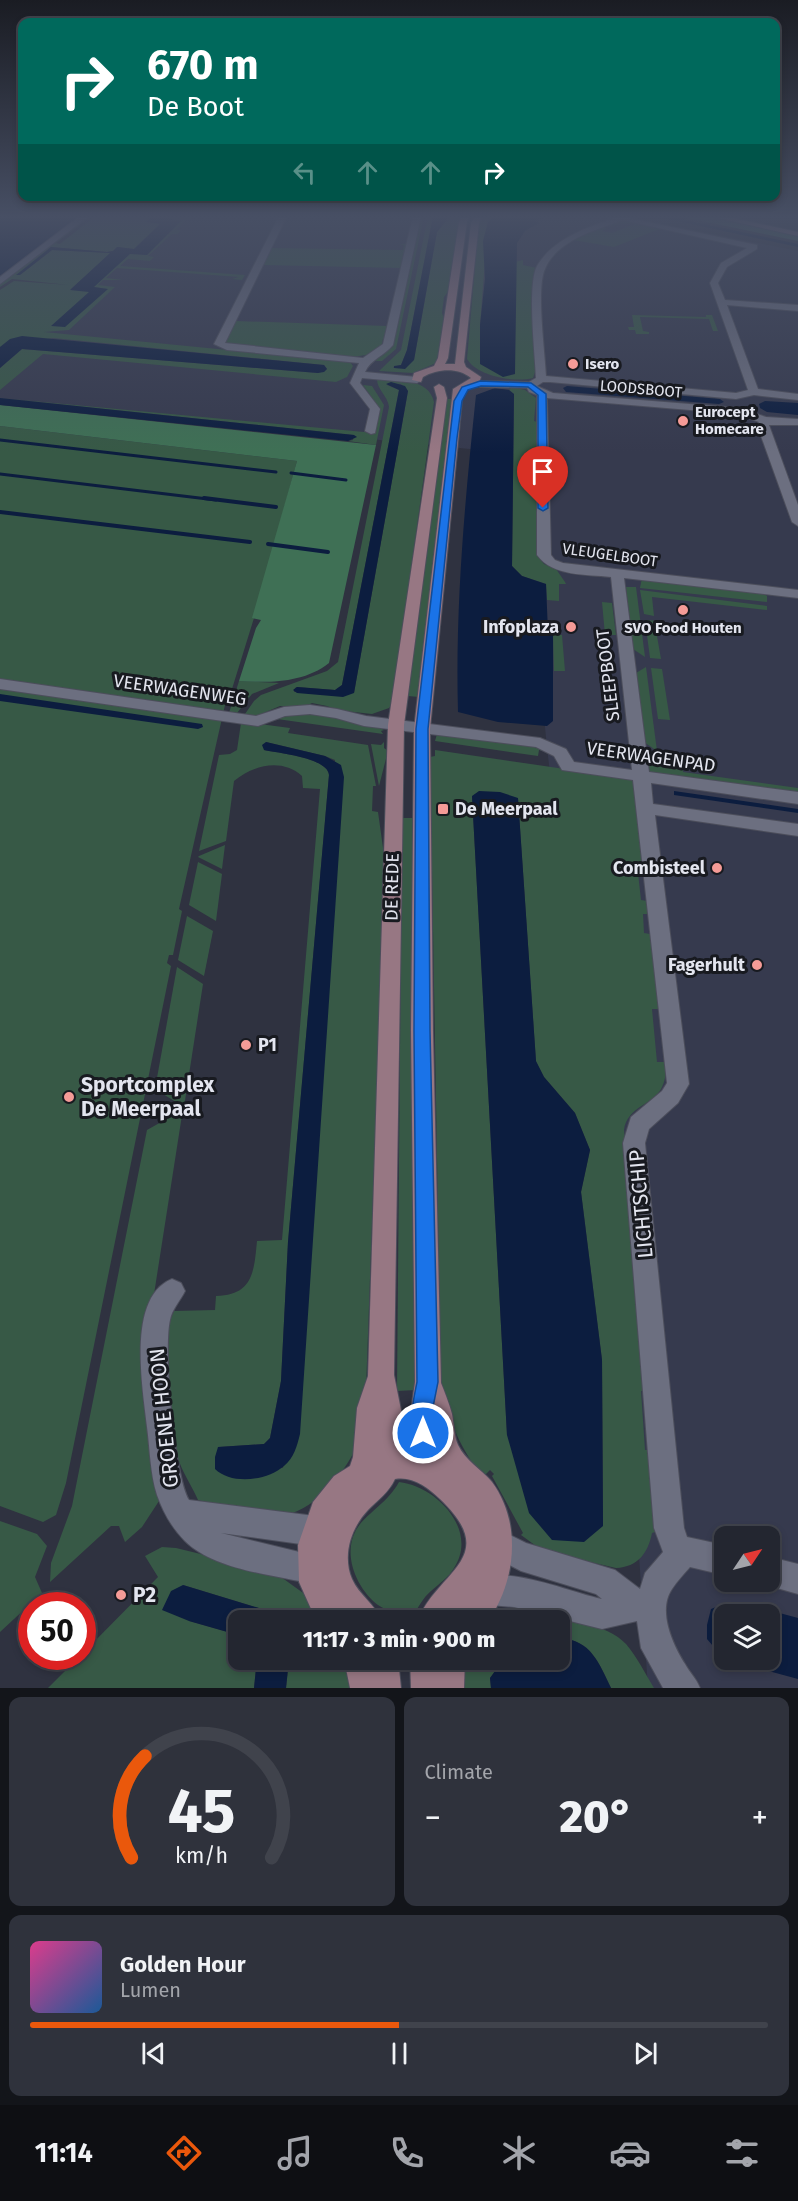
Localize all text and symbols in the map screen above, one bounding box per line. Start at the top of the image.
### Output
text: 670 m [147,40,259,90]
icon: right [48,42,126,120]
text: De Boot [147,91,244,123]
icon: left [288,156,321,189]
icon: ahead [351,156,384,189]
icon: ahead [414,156,447,189]
icon: right [477,156,510,189]
place label: Isero [585,355,619,373]
marker: Isero [566,357,580,371]
street label: LOODSBOOT [599,376,683,402]
place label: Eurocept Homecare [695,403,764,438]
marker: Eurocept Homecare [676,414,690,428]
pin [517,446,568,508]
icon: arrive [526,455,559,488]
street label: VLEUGELBOOT [561,539,659,571]
marker: SVO Food Houten [676,603,690,617]
place label: Infoplaza [483,616,559,638]
place label: SVO Food Houten [624,619,742,637]
marker: Infoplaza [564,620,578,634]
street label: SLEEPBOOT [591,627,625,723]
street label: VEERWAGENWEG [112,670,248,710]
street label: VEERWAGENPAD [585,737,717,777]
place label: De Meerpaal [455,798,558,820]
marker: De Meerpaal [436,802,450,816]
street label: DE REDE [380,853,404,921]
place label: Combisteel [613,857,706,879]
marker: Combisteel [710,861,724,875]
place label: Fagerhult [668,954,746,976]
marker: Fagerhult [750,958,764,972]
place label: P1 [258,1034,277,1056]
marker: P1 [239,1038,253,1052]
place label: Sportcomplex De Meerpaal [81,1072,215,1122]
marker: Sportcomplex De Meerpaal [62,1090,76,1104]
street label: LICHTSCHIP [623,1149,659,1259]
street label: GROENE HOON [144,1347,184,1489]
position arrow [391,1401,455,1465]
north arrow [714,1526,780,1592]
map controls [714,1526,780,1670]
place label: P2 [133,1582,156,1608]
marker: P2 [114,1588,128,1602]
speed limit sign: 50 [18,1592,96,1670]
button: layers [714,1604,780,1670]
text: 11:17 · 3 min · 900 m [303,1626,495,1653]
text: Climate [425,1760,493,1784]
text: 45 [168,1774,236,1849]
text: 20° [559,1790,633,1844]
text: − [425,1798,441,1838]
text: + [752,1798,768,1838]
text: km/h [175,1844,228,1870]
text: Golden Hour [120,1951,246,1978]
text: Lumen [120,1978,181,2002]
icon: previous [137,2037,170,2070]
icon: pause [383,2037,416,2070]
icon: next [629,2037,662,2070]
icon: directions [163,2132,205,2174]
icon: music [274,2132,316,2174]
icon: phone [386,2132,428,2174]
icon: climate [498,2132,540,2174]
icon: car [609,2132,651,2174]
icon: filters [721,2132,763,2174]
text: 11:14 [35,2137,93,2169]

